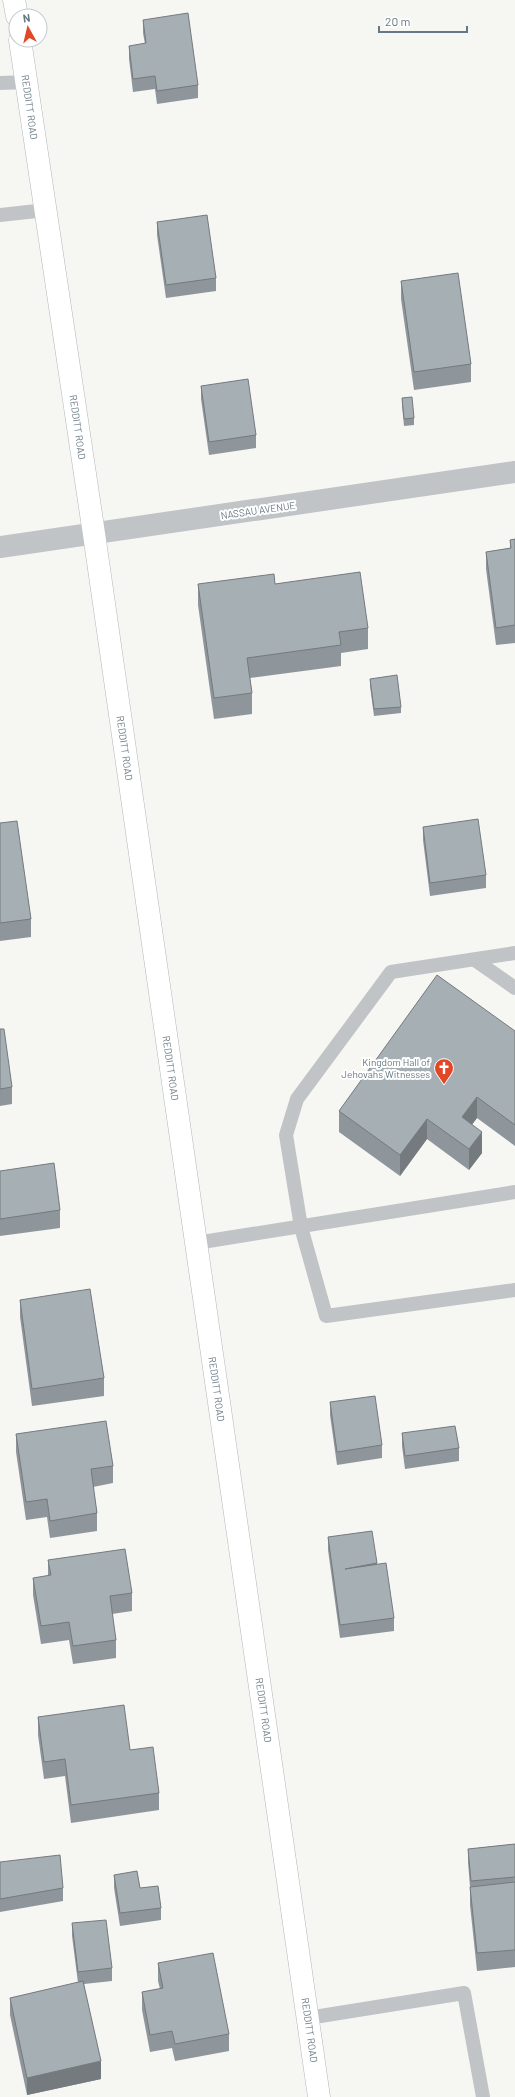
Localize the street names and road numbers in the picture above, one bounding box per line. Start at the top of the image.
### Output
street label: REDDITT ROAD [20,74,40,140]
street label: REDDITT ROAD [68,394,88,460]
street label: NASSAU AVENUE [220,499,296,521]
street label: REDDITT ROAD [115,715,135,781]
street label: REDDITT ROAD [161,1035,181,1101]
street label: REDDITT ROAD [207,1356,227,1422]
street label: REDDITT ROAD [254,1677,274,1743]
street label: REDDITT ROAD [300,1997,320,2063]

